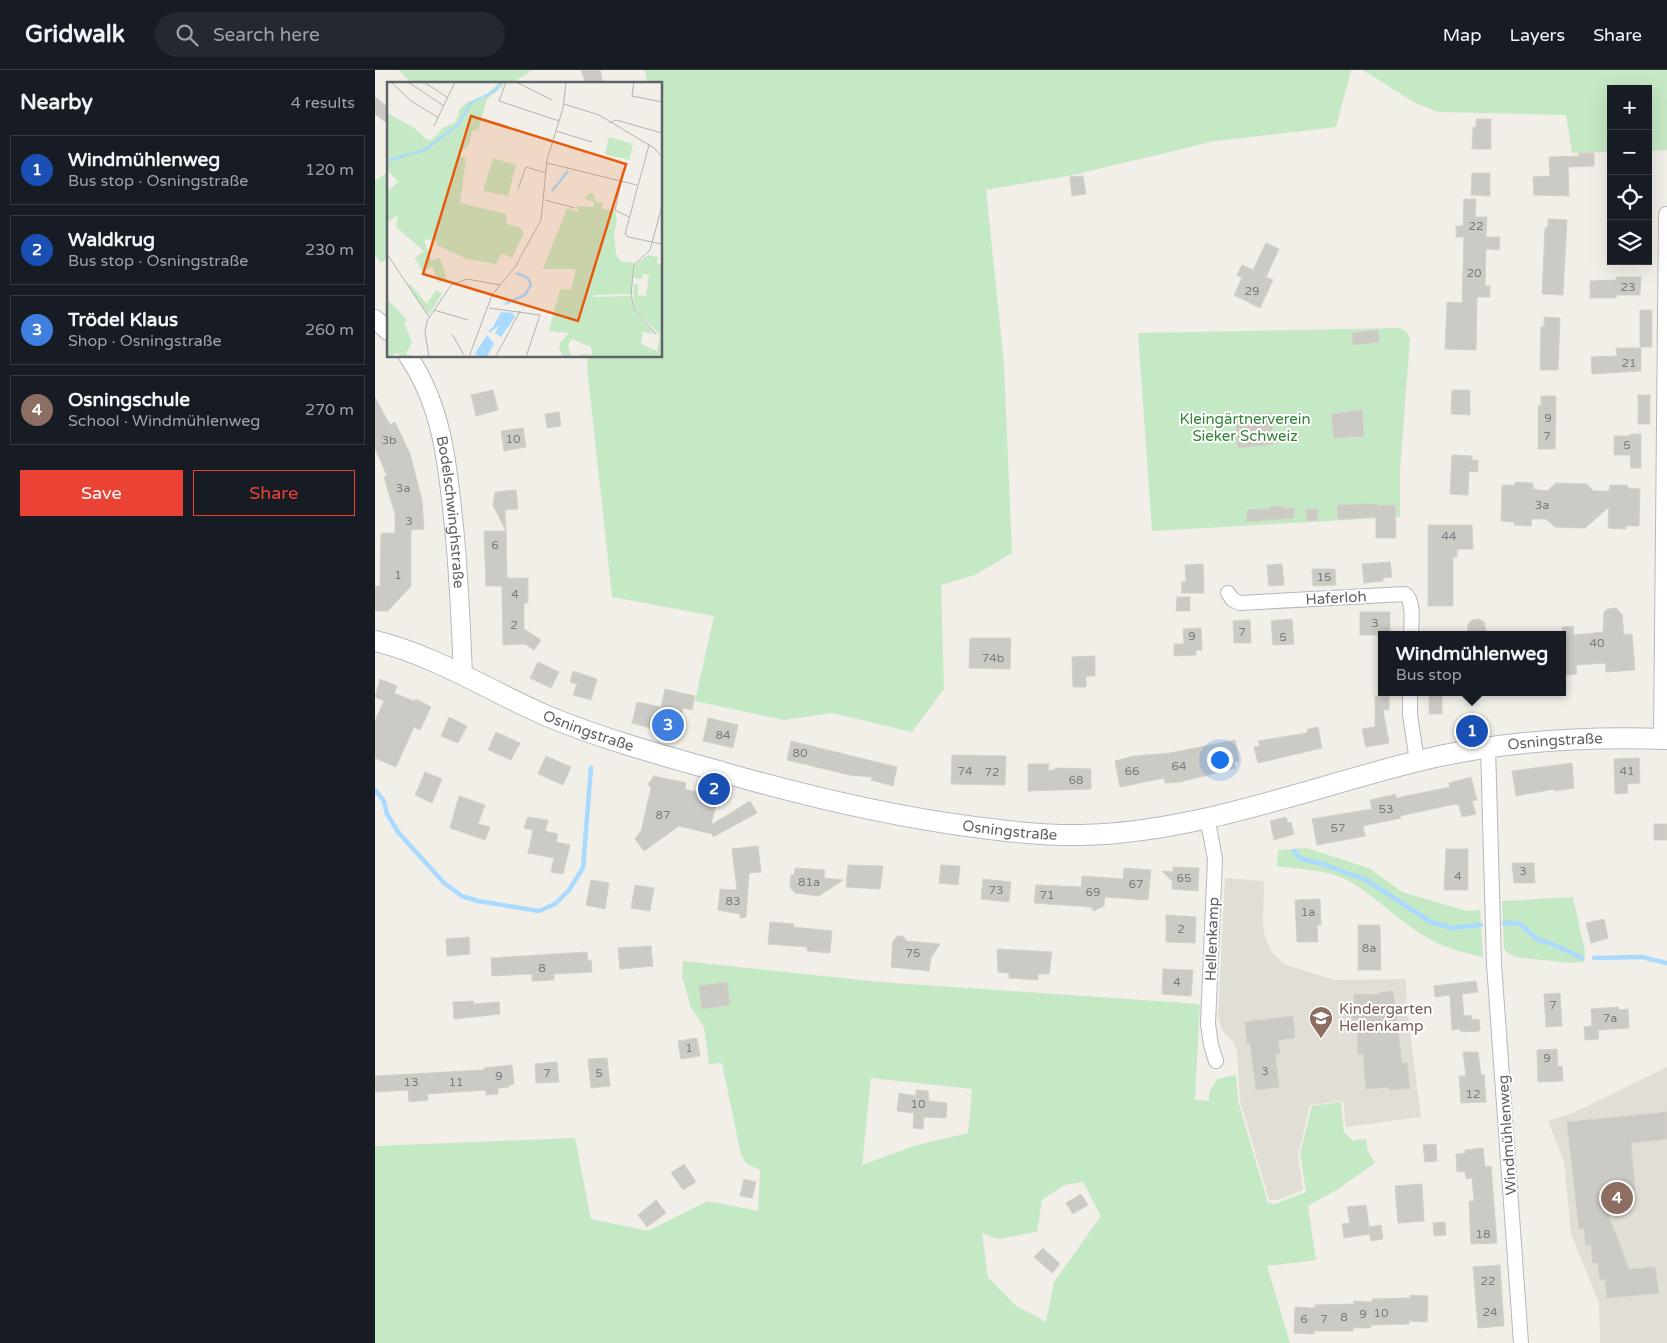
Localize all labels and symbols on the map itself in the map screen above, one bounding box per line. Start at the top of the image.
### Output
inset map [387,82,663,358]
house number: 22 [1468,219,1484,233]
house number: 20 [1466,266,1482,280]
house number: 23 [1620,280,1636,294]
house number: 29 [1244,284,1260,298]
house number: 21 [1621,356,1637,370]
park label: Kleingärtnerverein Sieker Schweiz [1179,410,1311,445]
house number: 9 [1544,411,1552,425]
house number: 7 [1543,429,1551,443]
house number: 10 [505,432,521,446]
house number: 3b [381,433,397,447]
street label: Bodelschwinghstraße [433,434,468,589]
house number: 5 [1623,438,1631,452]
house number: 3a [396,481,410,495]
house number: 3a [1535,498,1549,512]
house number: 3 [405,514,413,528]
house number: 44 [1441,529,1457,543]
house number: 6 [491,538,499,552]
house number: 1 [394,568,402,582]
house number: 15 [1316,570,1332,584]
house number: 4 [511,587,519,601]
street label: Haferloh [1305,587,1367,609]
house number: 3 [1371,616,1379,630]
house number: 2 [510,618,518,632]
house number: 7 [1238,625,1246,639]
house number: 9 [1188,629,1196,643]
house number: 5 [1279,630,1287,644]
house number: 40 [1589,636,1605,650]
house number: 74b [982,651,1004,665]
street label: Osningstraße [540,706,636,755]
pin: 3 [652,706,684,744]
pin: 1 [1456,712,1488,750]
house number: 84 [715,728,731,742]
street label: Osningstraße [1506,729,1603,754]
house number: 80 [792,746,808,760]
your location [1207,747,1233,773]
house number: 64 [1171,759,1187,773]
house number: 74 [957,764,973,778]
house number: 66 [1124,764,1140,778]
house number: 41 [1619,764,1635,778]
house number: 72 [984,765,1000,779]
pin: 2 [698,770,730,808]
house number: 68 [1068,773,1084,787]
house number: 53 [1378,802,1394,816]
house number: 87 [655,808,671,822]
street label: Osningstraße [961,816,1058,844]
house number: 57 [1330,821,1346,835]
house number: 3 [1519,864,1527,878]
house number: 4 [1454,869,1462,883]
house number: 65 [1176,871,1192,885]
house number: 81a [798,875,820,889]
house number: 67 [1128,877,1144,891]
house number: 73 [988,883,1004,897]
house number: 69 [1085,885,1101,899]
house number: 71 [1039,888,1055,902]
house number: 83 [725,894,741,908]
street label: Hellenkamp [1202,897,1222,981]
house number: 1a [1301,905,1315,919]
house number: 2 [1177,922,1185,936]
house number: 8a [1362,941,1376,955]
house number: 75 [905,946,921,960]
house number: 8 [538,961,546,975]
house number: 4 [1173,975,1181,989]
house number: 7 [1549,998,1557,1012]
place label: Kindergarten Hellenkamp [1339,1000,1432,1035]
school or university icon: Kindergarten Hellenkamp [1308,1005,1334,1039]
house number: 7a [1603,1011,1617,1025]
house number: 1 [685,1041,693,1055]
house number: 9 [1543,1051,1551,1065]
house number: 3 [1261,1064,1269,1078]
house number: 7 [543,1066,551,1080]
house number: 5 [595,1066,603,1080]
house number: 9 [495,1069,503,1083]
street label: Windmühlenweg [1494,1074,1520,1196]
house number: 13 [403,1075,419,1089]
house number: 11 [448,1075,464,1089]
house number: 12 [1465,1087,1481,1101]
house number: 10 [910,1097,926,1111]
pin: 4 [1601,1179,1633,1217]
house number: 18 [1475,1227,1491,1241]
house number: 22 [1480,1274,1496,1288]
house number: 24 [1482,1305,1498,1319]
house number: 10 [1373,1306,1389,1320]
house number: 9 [1359,1307,1367,1321]
house number: 8 [1340,1310,1348,1324]
house number: 6 [1300,1312,1308,1326]
house number: 7 [1320,1312,1328,1326]

